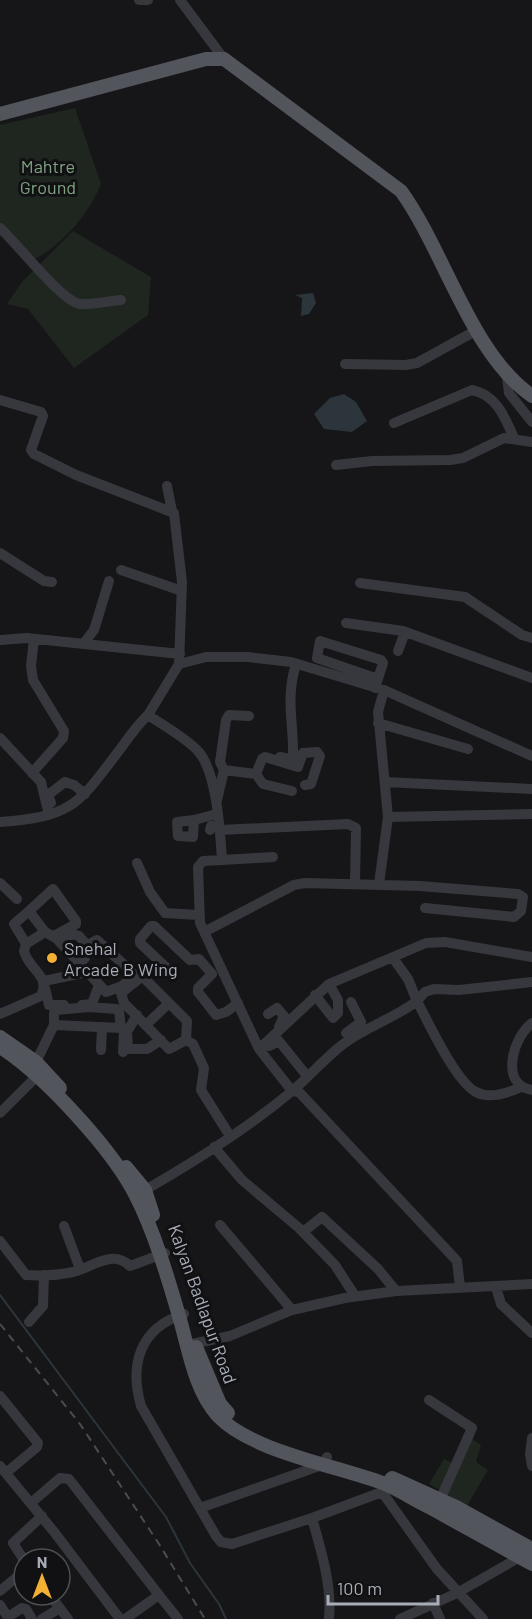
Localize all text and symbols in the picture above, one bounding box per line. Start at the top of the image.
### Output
park label: Mahtre Ground [20,155,76,198]
place label: Snehal Arcade B Wing [64,937,178,980]
marker: Snehal Arcade B Wing [45,951,59,965]
street label: Kalyan Badlapur Road [164,1221,242,1387]
north arrow [12,1547,72,1607]
text: N [37,1552,47,1571]
scale bar [328,1568,438,1606]
text: 100 m [337,1577,382,1599]

